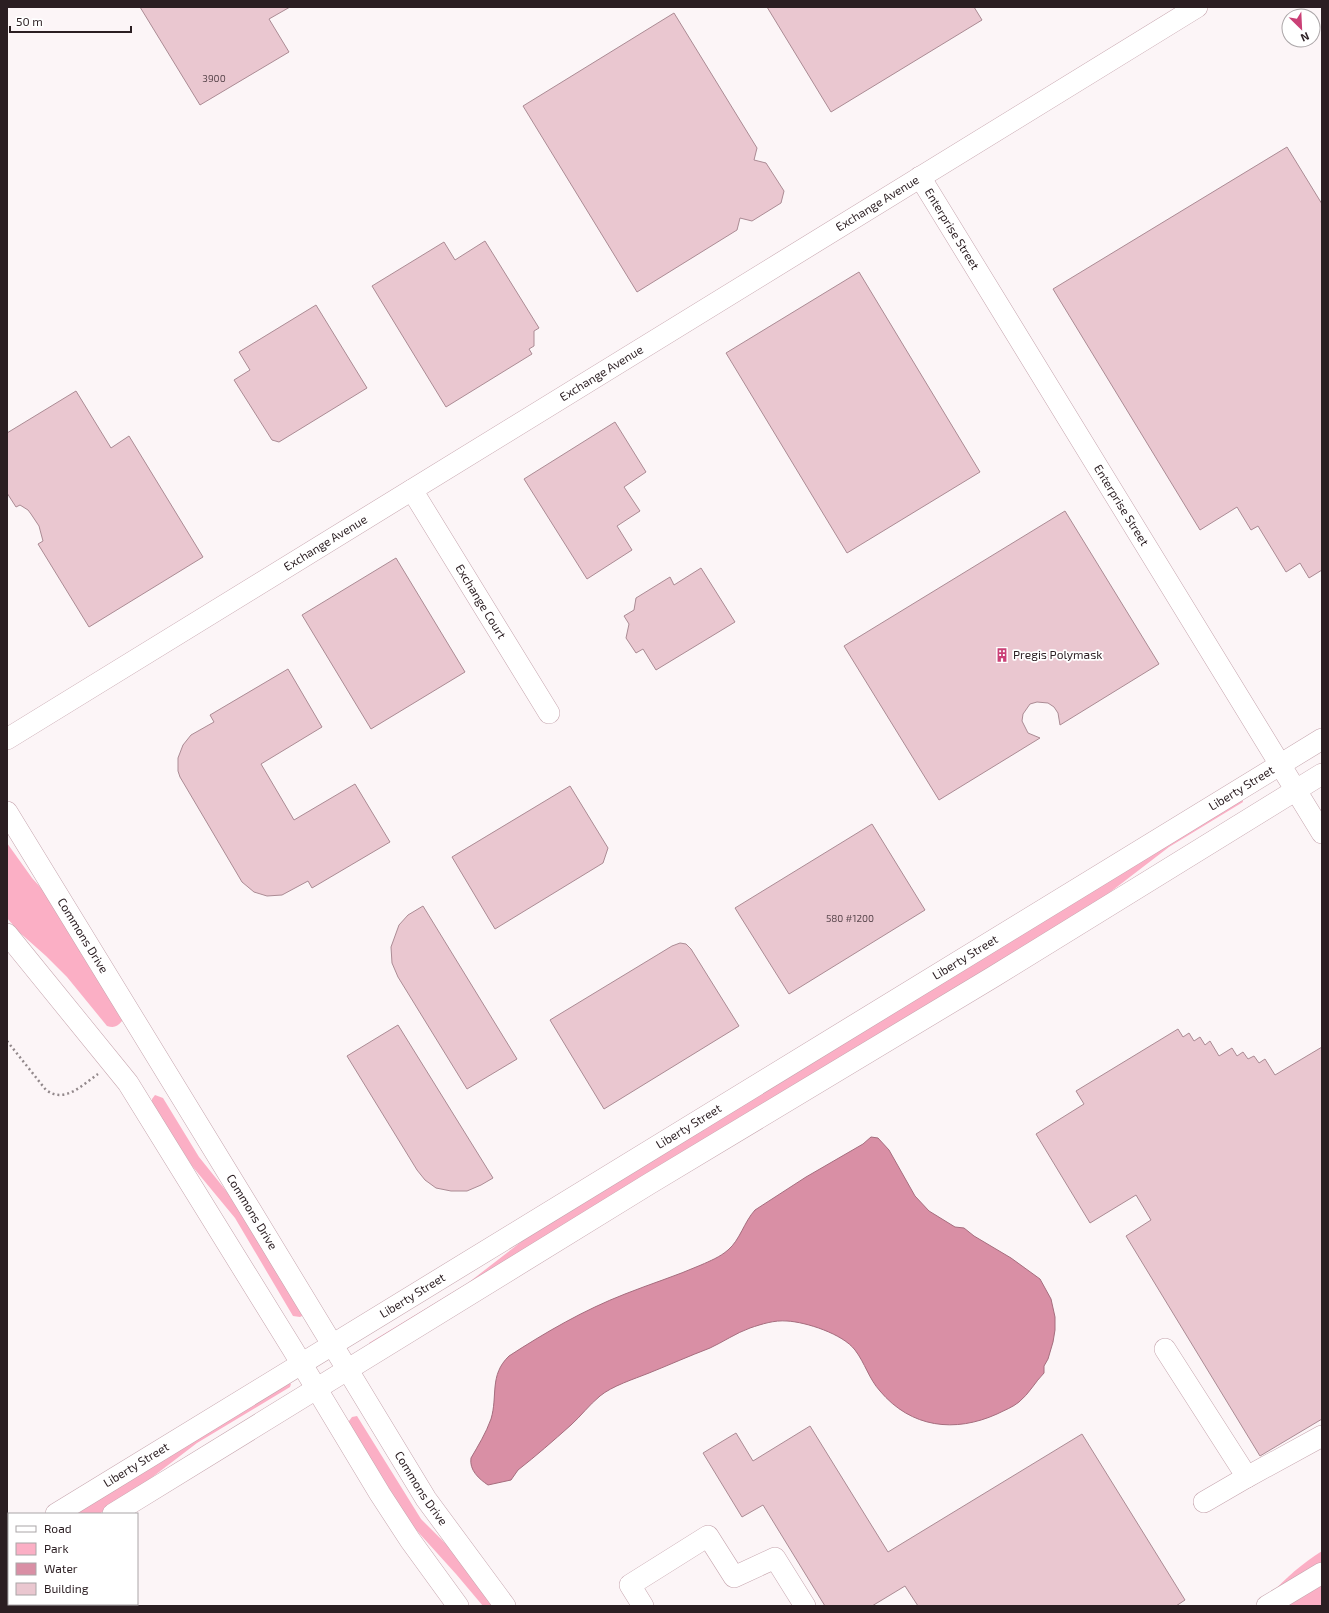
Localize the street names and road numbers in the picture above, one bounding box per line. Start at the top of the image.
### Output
street label: Exchange Avenue [833,172,921,234]
street label: Enterprise Street [922,185,983,272]
street label: Exchange Avenue [557,342,645,403]
street label: Enterprise Street [1092,461,1152,548]
street label: Exchange Avenue [281,511,369,573]
street label: Exchange Court [453,561,510,641]
street label: Liberty Street [1206,762,1277,813]
street label: Commons Drive [55,895,112,975]
street label: Liberty Street [929,931,1000,982]
street label: Liberty Street [653,1100,724,1151]
street label: Commons Drive [224,1171,281,1252]
street label: Liberty Street [377,1269,448,1320]
street label: Liberty Street [100,1439,171,1489]
street label: Commons Drive [393,1448,451,1528]

